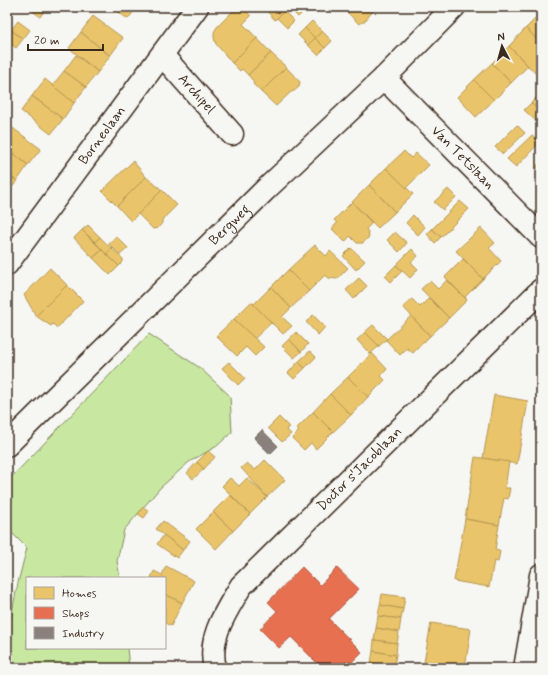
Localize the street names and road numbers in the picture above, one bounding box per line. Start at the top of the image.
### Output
street label: Archipel [174,70,219,118]
street label: Borneolaan [75,103,130,168]
street label: Van Tetslaan [427,122,498,193]
street label: Bergweg [205,201,256,249]
street label: Doctor s'Jacoblaan [313,423,406,515]

